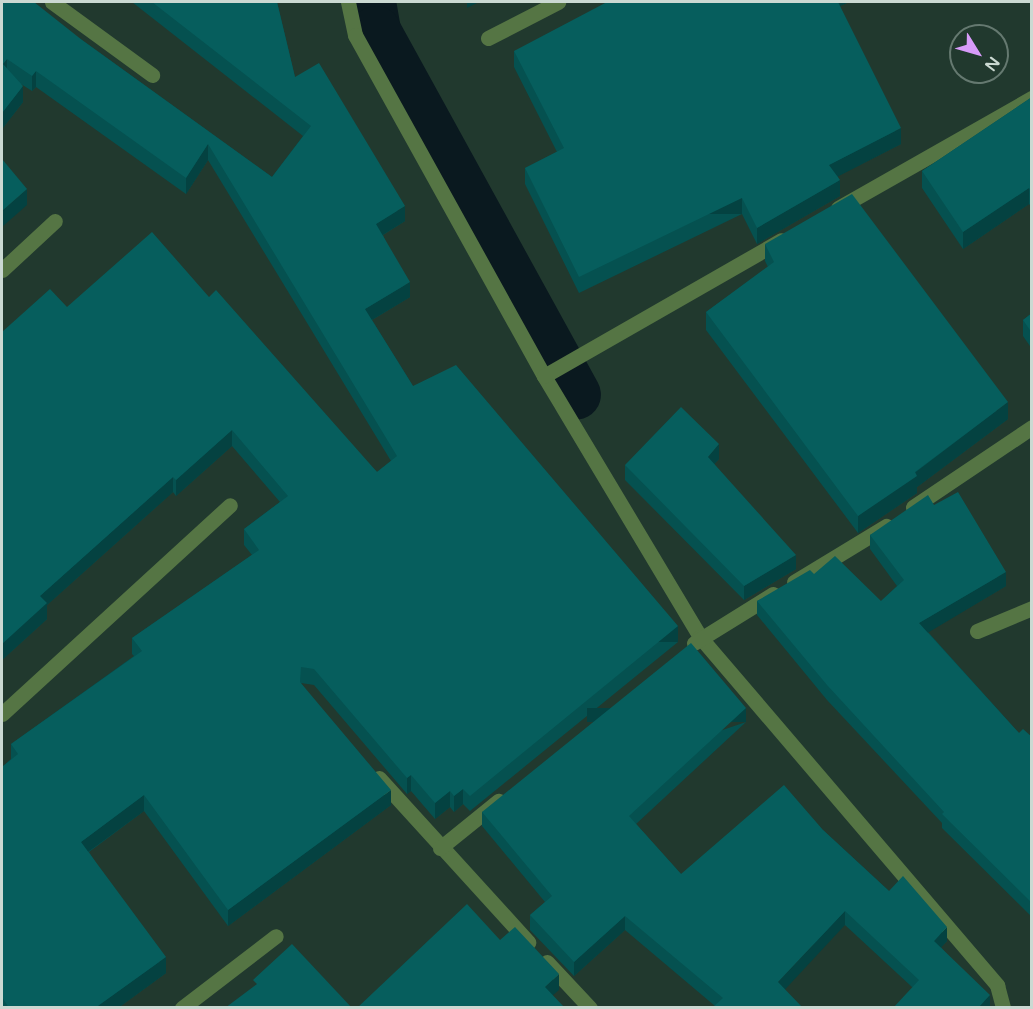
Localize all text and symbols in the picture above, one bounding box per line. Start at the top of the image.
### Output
north arrow [949,24,1009,84]
text: N [980,52,1004,75]

